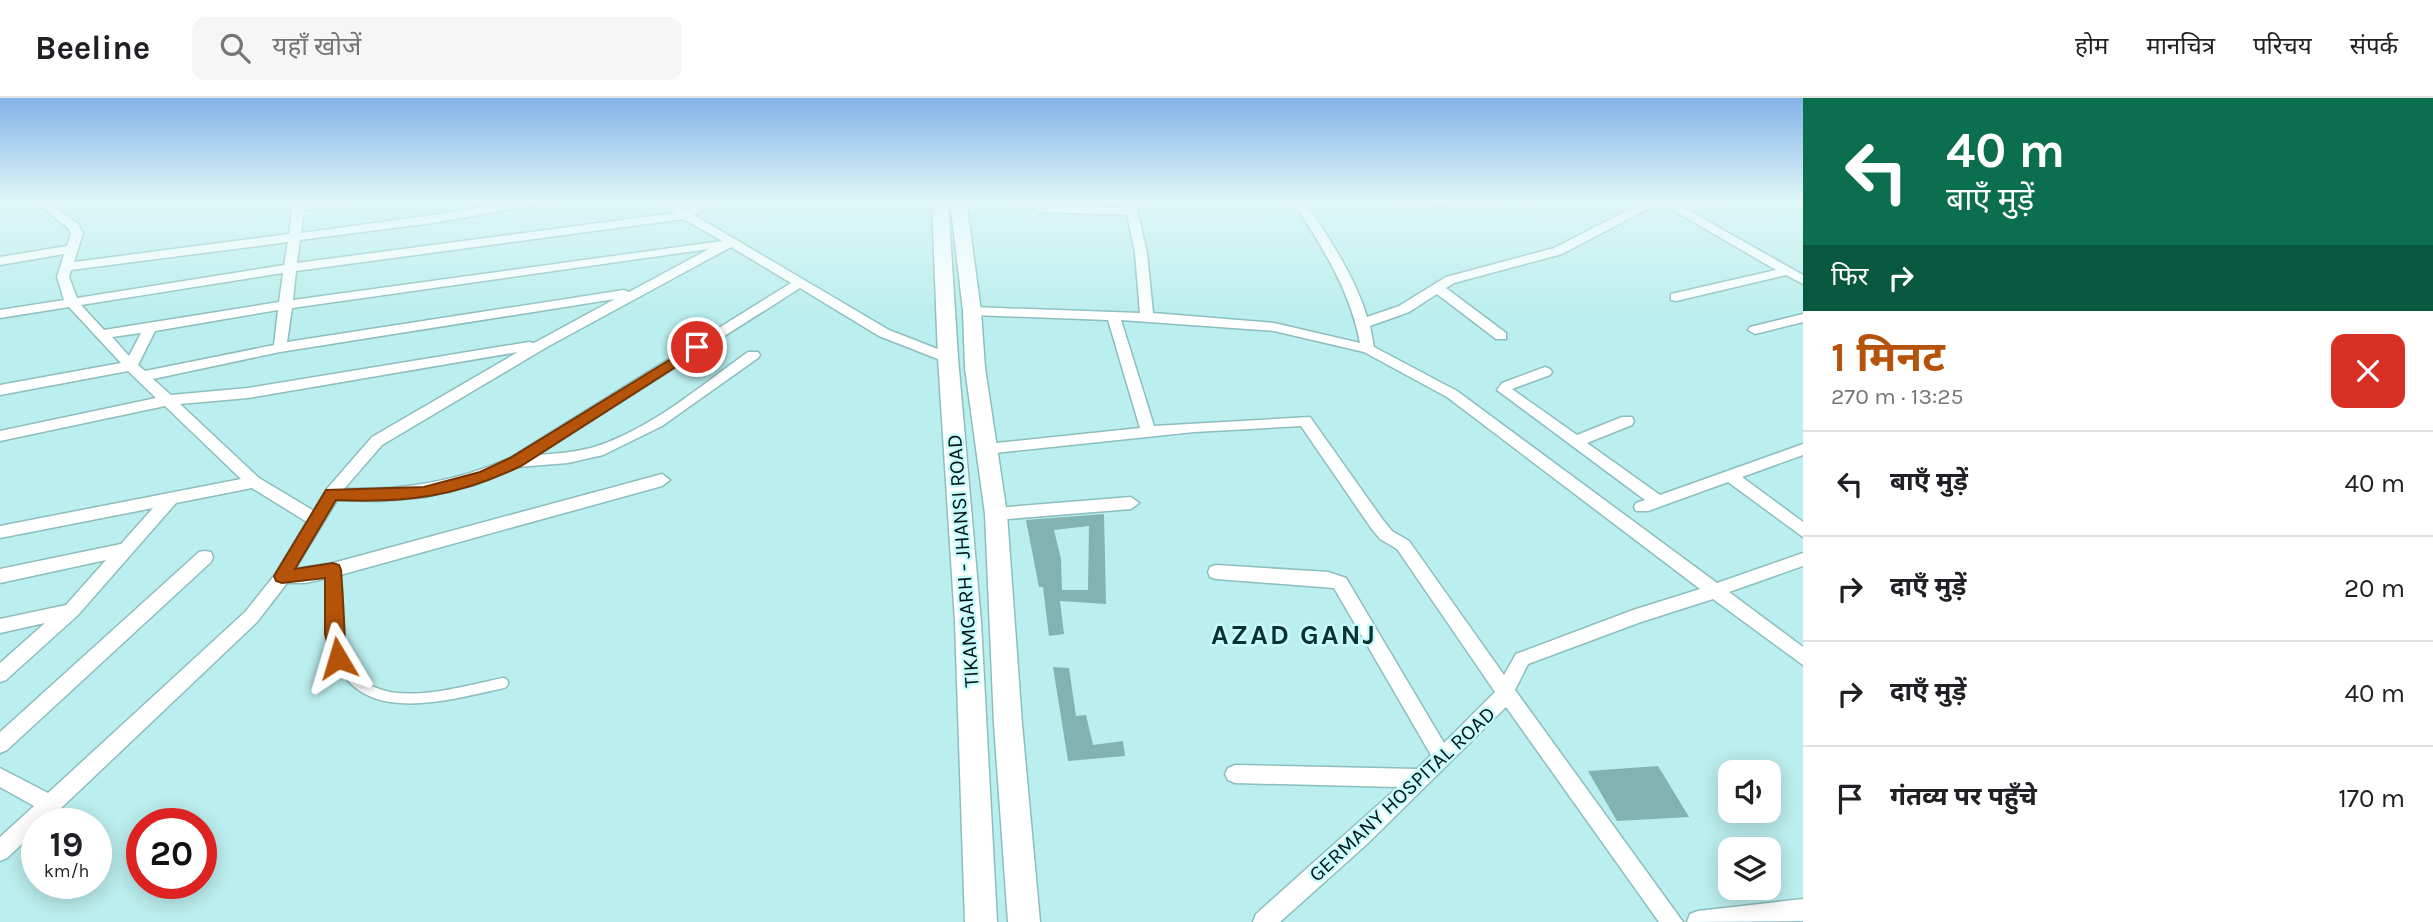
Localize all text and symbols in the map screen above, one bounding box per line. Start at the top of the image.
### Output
search box [192,17,682,80]
text: Beeline [35,29,150,67]
icon: search [216,29,254,67]
text: यहाँ खोजें [272,31,361,62]
text: होम [2075,32,2108,60]
text: मानचित्र [2146,32,2215,60]
text: परिचय [2253,32,2312,60]
text: संपर्क [2350,32,2398,60]
text: 40 m [1946,122,2065,179]
icon: left [1831,126,1922,217]
text: बाएँ मुड़ें [1946,181,2034,218]
icon: right [1882,259,1920,297]
text: फिर [1831,261,1868,292]
pin [667,317,727,377]
icon: arrive [678,328,716,366]
text: 1 मिनट [1831,332,1945,382]
button: close [2331,334,2405,408]
text: 270 m · 13:25 [1831,383,1964,410]
street label: TIKAMGARH - JHANSI ROAD [942,434,984,688]
icon: left [1831,465,1869,503]
text: बाएँ मुड़ें [1890,466,1968,497]
text: 40 m [2345,468,2405,499]
icon: right [1831,570,1869,608]
text: दाएँ मुड़ें [1890,571,1966,602]
text: 20 m [2344,573,2405,604]
district label: AZAD GANJ [1211,618,1377,651]
position arrow [301,621,375,695]
icon: right [1831,675,1869,713]
text: दाएँ मुड़ें [1890,676,1966,707]
text: 40 m [2345,678,2405,709]
street label: GERMANY HOSPITAL ROAD [1304,701,1500,887]
map controls [1718,760,1781,900]
button: sound [1718,760,1781,823]
icon: arrive [1831,780,1869,818]
text: गंतव्य पर पहुँचे [1890,781,2037,812]
text: 170 m [2338,783,2405,814]
speed limit sign: 20 [126,808,217,899]
text: 19 [50,824,83,865]
button: layers [1718,837,1781,900]
text: km/h [44,860,89,882]

